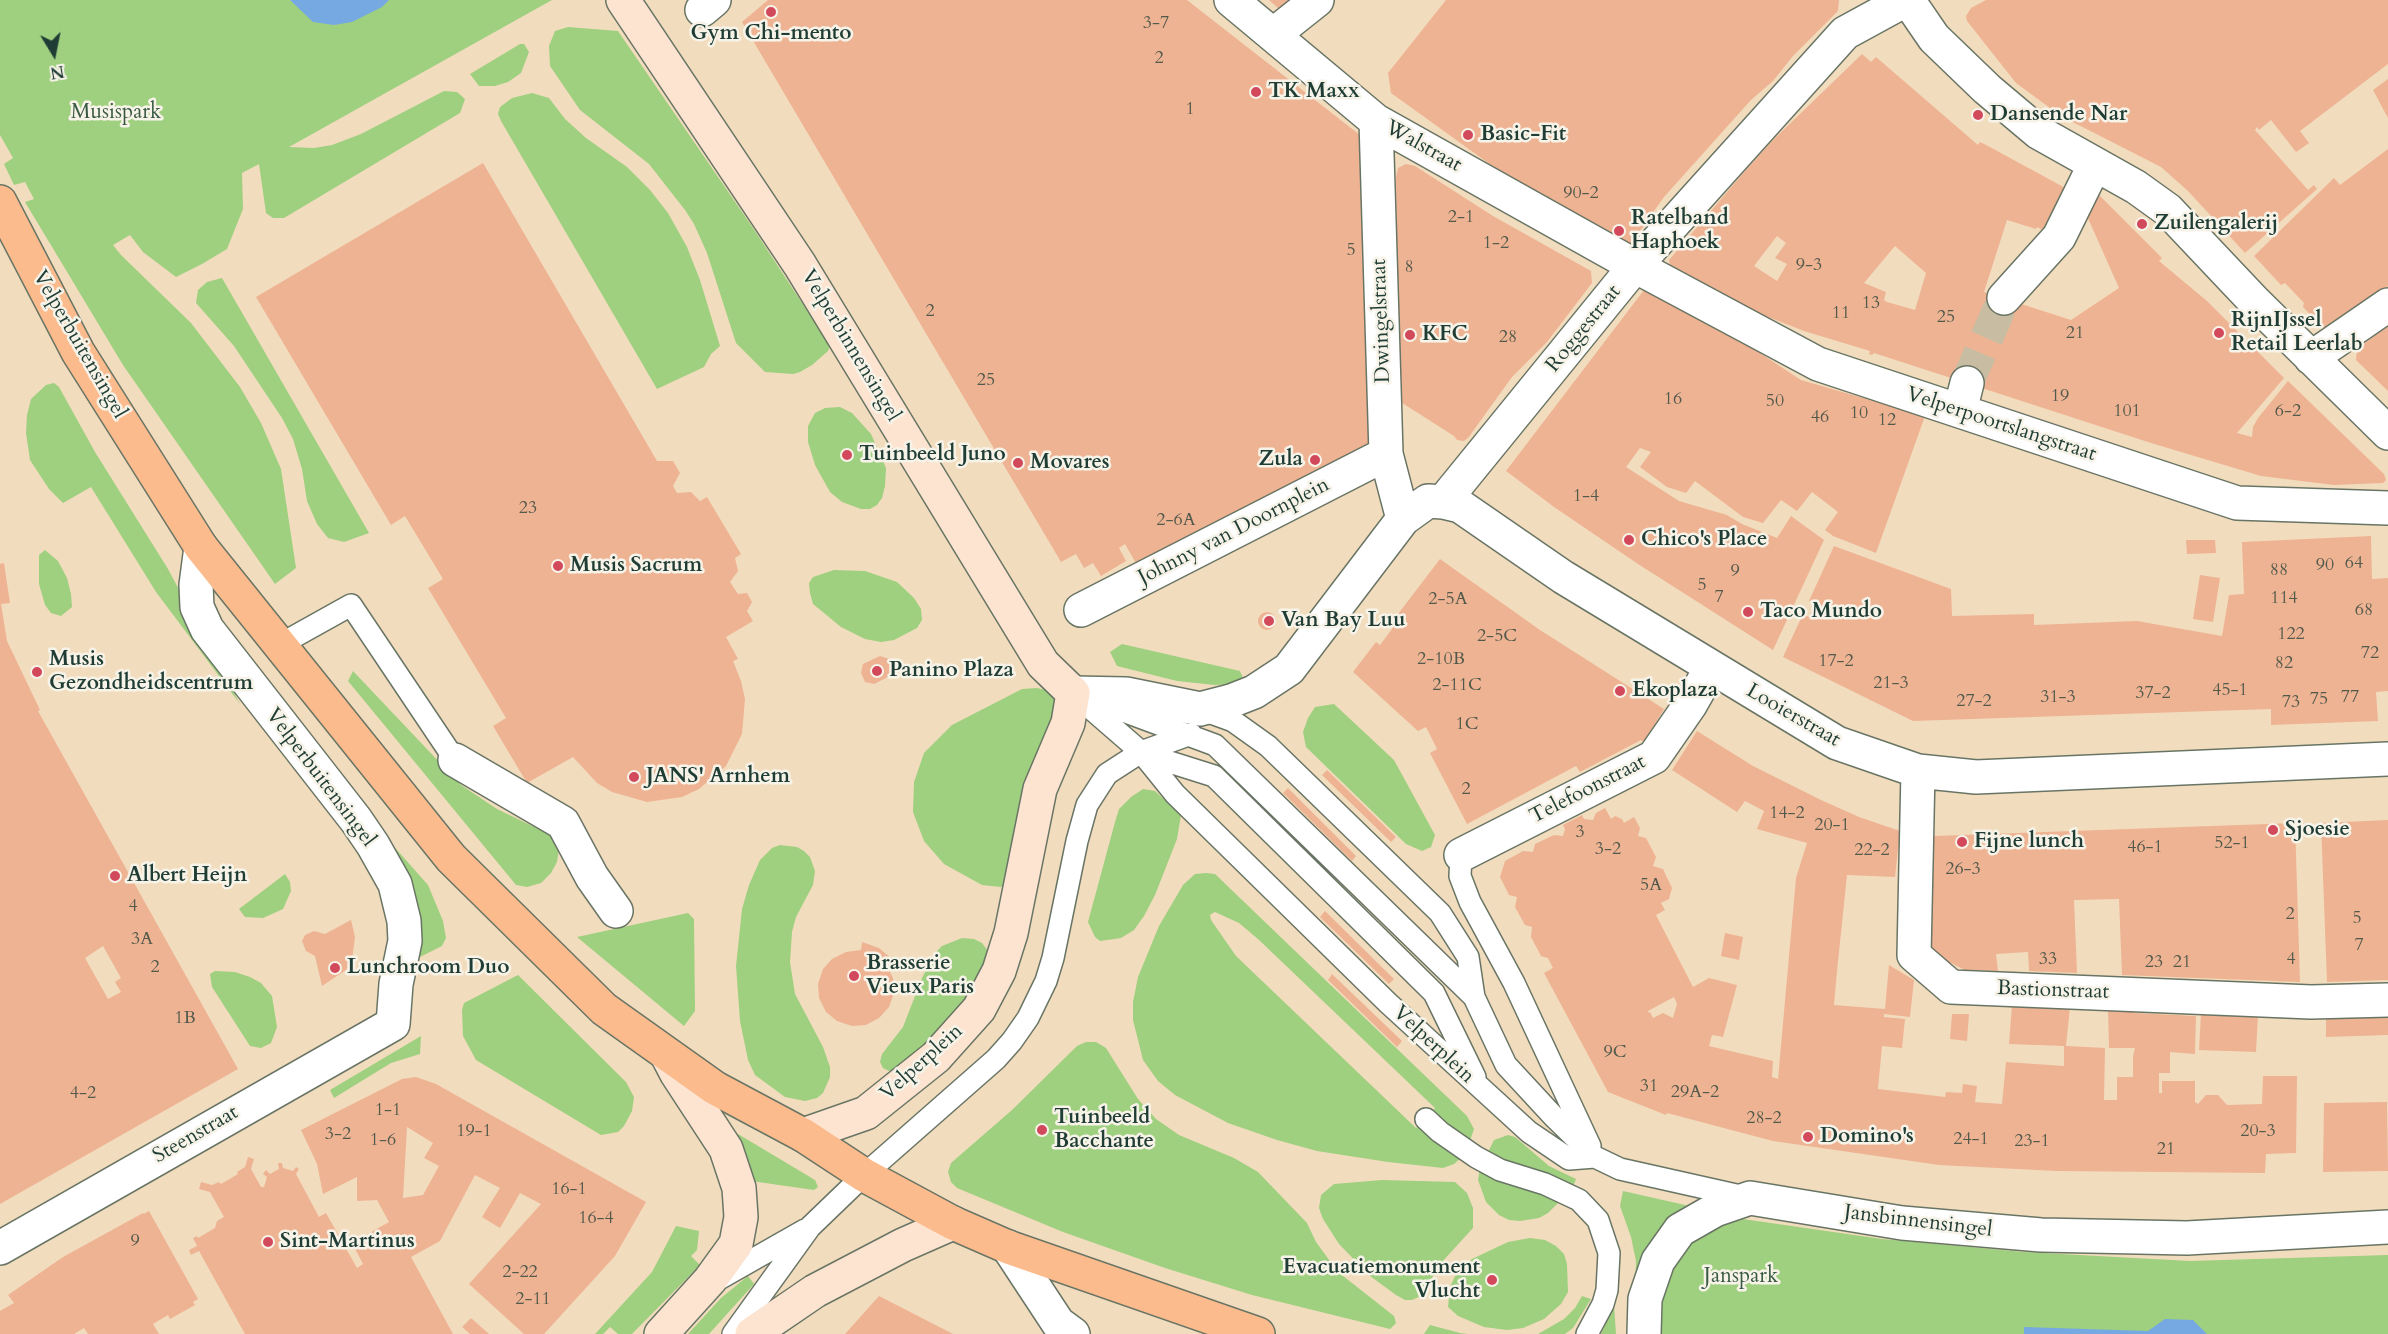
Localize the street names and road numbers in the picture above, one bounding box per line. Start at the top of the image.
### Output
street label: Walstraat [1380,116,1466,178]
street label: Dwingelstraat [1367,258,1397,384]
street label: Velperbinnensingel [795,265,905,427]
street label: Velperbuitensingel [26,266,132,424]
street label: Roggestraat [1541,280,1627,378]
street label: Velperpoortslangstraat [1903,382,2099,468]
street label: Johnny van Doornplein [1134,473,1334,591]
street label: Looierstraat [1741,679,1845,753]
street label: Velperbuitensingel [260,704,380,852]
street label: Telefoonstraat [1526,750,1650,830]
street label: Bastionstraat [1996,976,2110,1006]
street label: Velperplein [1387,1001,1479,1089]
street label: Velperplein [875,1019,969,1107]
street label: Steenstraat [149,1101,243,1169]
street label: Jansbinnensingel [1842,1200,1994,1244]

